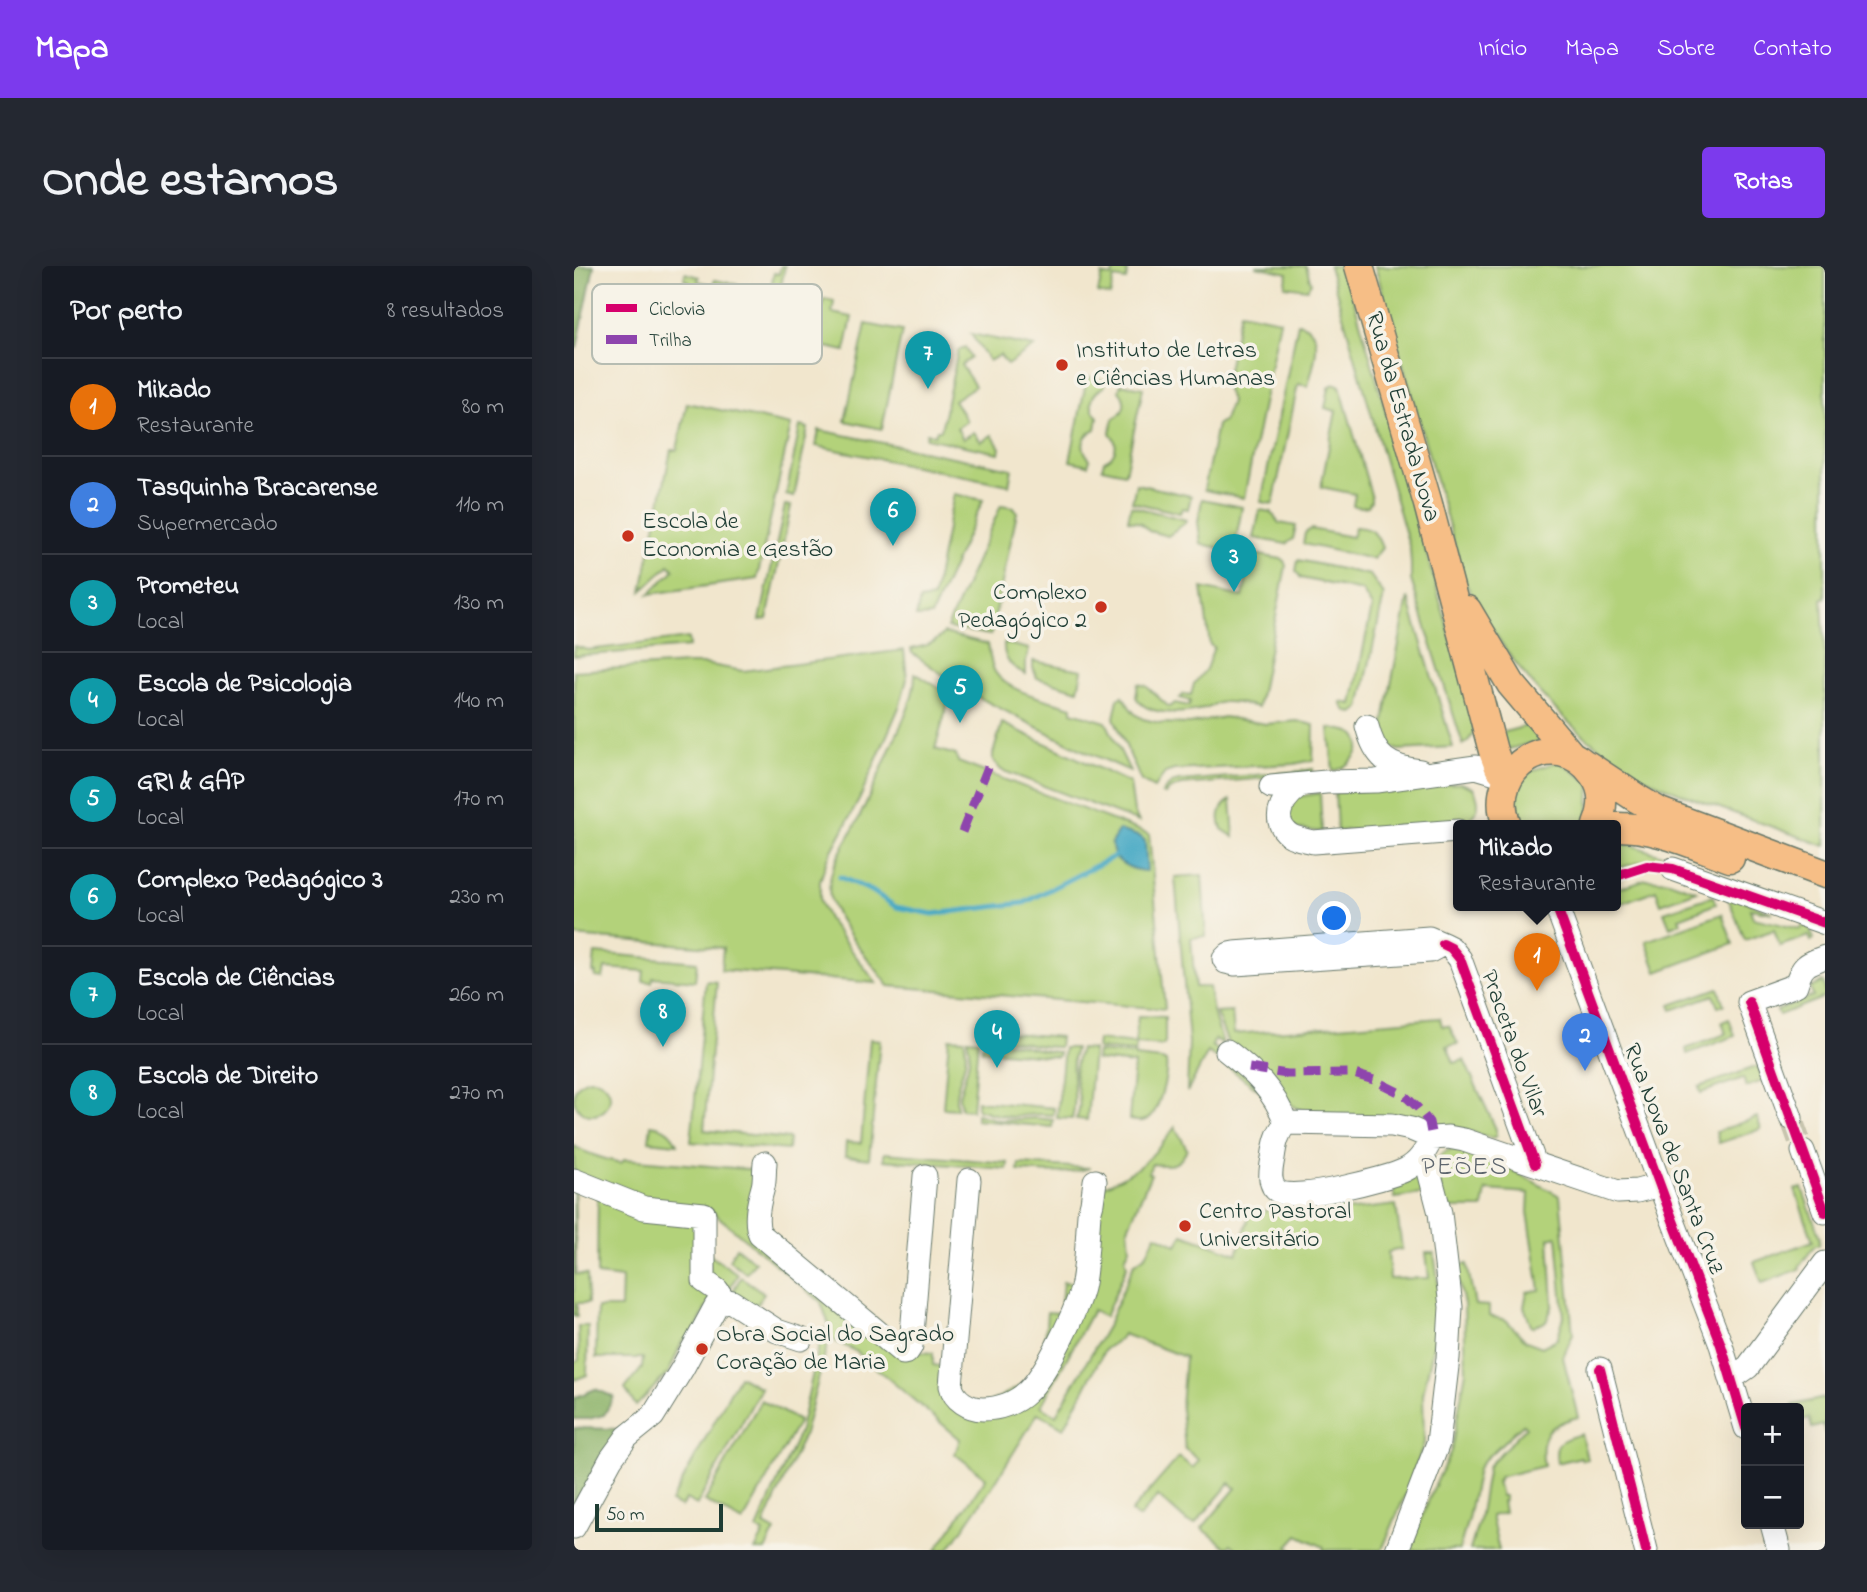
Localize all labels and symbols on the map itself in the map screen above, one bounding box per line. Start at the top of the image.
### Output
legend [592,284,822,364]
text: Ciclovia [649,297,705,324]
street label: Rua da Estrada Nova [1355,308,1449,526]
text: Trilha [649,328,692,355]
pin: 7 [905,331,951,389]
place label: Instituto de Letras e Ciências Humanas [1076,334,1275,397]
marker: Instituto de Letras e Ciências Humanas [1054,357,1070,373]
pin: 6 [870,488,916,546]
place label: Escola de Economia e Gestão [642,505,833,568]
marker: Escola de Economia e Gestão [620,528,636,544]
pin: 3 [1211,534,1257,592]
place label: Complexo Pedagógico 2 [958,576,1087,639]
marker: Complexo Pedagógico 2 [1093,599,1109,615]
pin: 5 [937,665,983,723]
your location [1317,901,1351,935]
pin: 1 [1514,933,1560,991]
street label: Praceta do Vilar [1470,965,1556,1123]
pin: 8 [640,989,686,1047]
pin: 4 [974,1010,1020,1068]
pin: 2 [1562,1013,1608,1071]
street label: Rua Nova de Santa Cruz [1613,1039,1733,1280]
district label: PEÕES [1421,1149,1509,1187]
place label: Centro Pastoral Universitário [1199,1195,1351,1258]
marker: Centro Pastoral Universitário [1177,1218,1193,1234]
place label: Obra Social do Sagrado Coração de Maria [716,1318,954,1381]
marker: Obra Social do Sagrado Coração de Maria [694,1341,710,1357]
scale bar [595,1501,723,1533]

